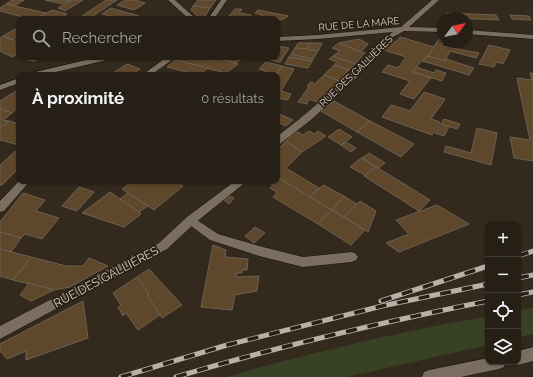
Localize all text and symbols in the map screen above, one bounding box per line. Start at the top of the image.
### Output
north arrow [437,12,473,48]
street label: RUE DE LA MARE [318,15,400,33]
search box [16,16,280,60]
icon: search [30,27,52,49]
text: Rechercher [62,29,142,47]
street label: RUE DES GALLIÈRES [317,33,395,109]
text: À proximité [32,88,124,108]
text: 0 résultats [201,91,264,106]
map controls [485,221,521,365]
button: + [485,221,521,257]
street label: RUE DES GALLIÈRES [51,243,161,311]
button: − [485,257,521,293]
button: locate [485,293,521,329]
button: layers [485,329,521,365]

